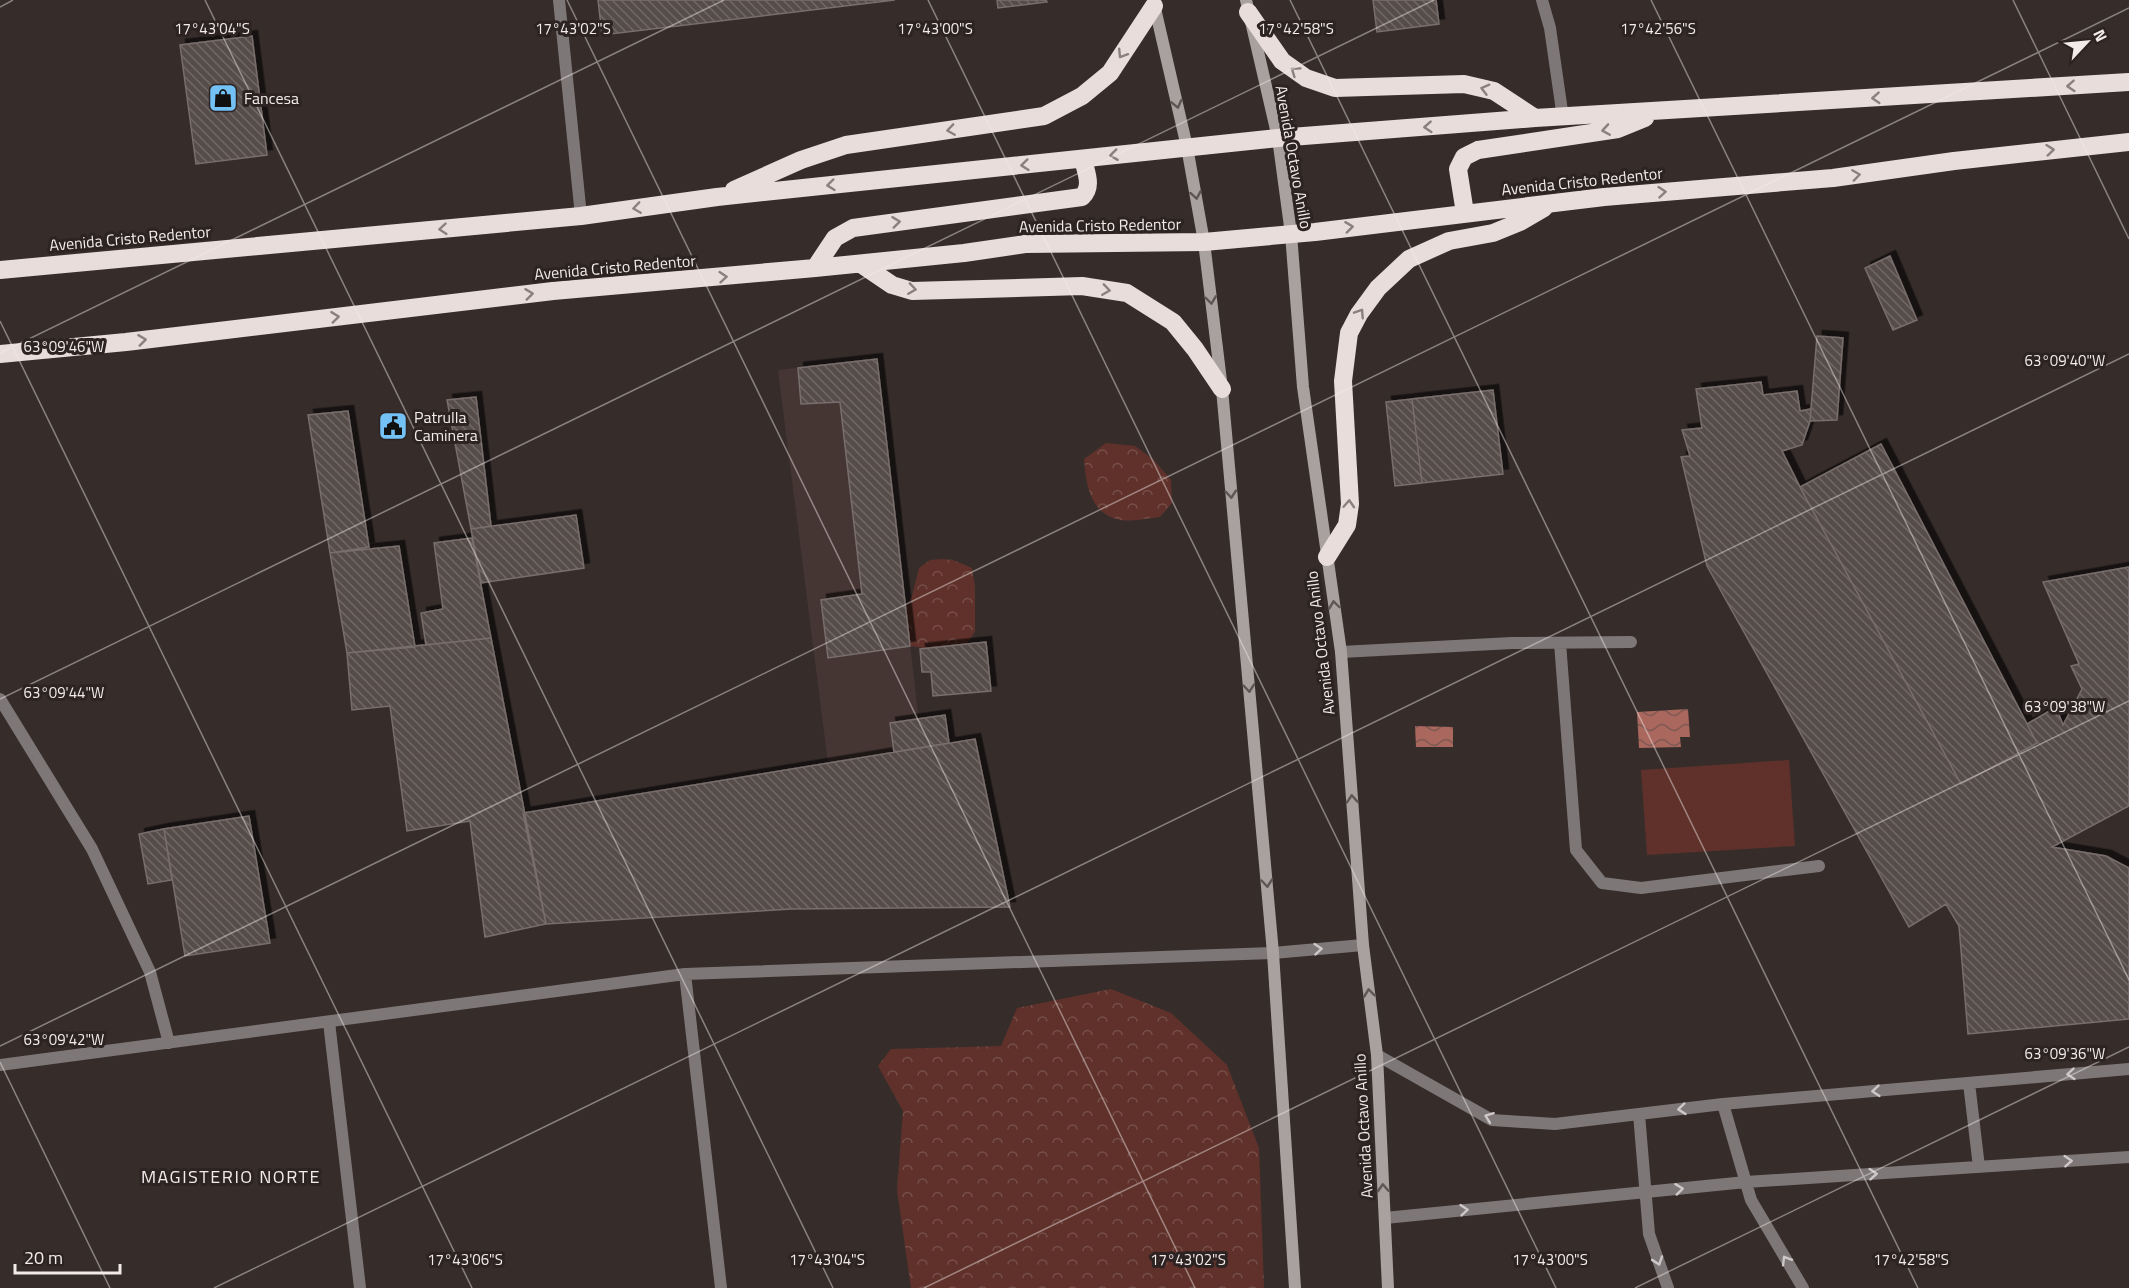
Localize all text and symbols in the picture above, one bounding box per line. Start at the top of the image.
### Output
north arrow [2057,12,2117,72]
text: 17°43'04"S [174,17,250,40]
text: 17°43'02"S [535,17,611,40]
text: 17°43'00"S [897,17,973,40]
text: 17°42'58"S [1258,17,1334,40]
text: 17°42'56"S [1620,17,1696,40]
text: N [2087,25,2114,46]
one-way arrow [1117,48,1129,58]
one-way arrow [1291,67,1302,78]
one-way arrow [2066,79,2075,92]
shop icon: Fancesa [207,82,239,114]
street label: Avenida Octavo Anillo [1270,83,1318,231]
one-way arrow [1480,84,1491,96]
place label: Fancesa [244,86,299,110]
one-way arrow [1871,91,1880,104]
one-way arrow [1170,98,1183,108]
one-way arrow [1424,120,1433,133]
one-way arrow [947,123,956,135]
one-way arrow [1601,124,1610,136]
one-way arrow [2045,145,2054,157]
one-way arrow [1109,149,1119,161]
one-way arrow [1020,158,1029,171]
street label: Avenida Cristo Redentor [1500,161,1664,201]
one-way arrow [1852,169,1861,181]
one-way arrow [826,178,835,191]
one-way arrow [1658,186,1667,199]
one-way arrow [1189,190,1201,199]
one-way arrow [632,201,642,214]
street label: Avenida Cristo Redentor [1019,212,1182,238]
one-way arrow [891,216,901,229]
street label: Avenida Cristo Redentor [48,219,212,257]
one-way arrow [439,222,448,235]
one-way arrow [1345,222,1354,234]
street label: Avenida Cristo Redentor [533,248,697,286]
one-way arrow [719,270,728,283]
one-way arrow [907,282,917,295]
one-way arrow [1102,283,1111,295]
one-way arrow [524,288,534,300]
one-way arrow [1204,296,1217,305]
one-way arrow [1353,309,1365,319]
one-way arrow [331,311,340,324]
one-way arrow [137,334,146,347]
text: 63°09'46"W [24,335,104,358]
text: 63°09'40"W [2025,349,2105,372]
place label: Patrulla Caminera [414,405,478,447]
public building icon: Patrulla Caminera [377,410,409,442]
one-way arrow [1224,490,1237,499]
one-way arrow [1342,500,1355,509]
street label: Avenida Octavo Anillo [1299,570,1341,716]
one-way arrow [1328,600,1340,610]
text: 63°09'44"W [24,681,104,704]
one-way arrow [1242,684,1255,693]
text: 63°09'38"W [2025,695,2105,718]
one-way arrow [1346,795,1359,804]
one-way arrow [1260,878,1273,887]
one-way arrow [1313,943,1322,956]
one-way arrow [1363,989,1375,998]
text: 63°09'42"W [24,1028,104,1051]
text: 63°09'36"W [2025,1042,2105,1065]
street label: Avenida Octavo Anillo [1347,1053,1379,1199]
one-way arrow [2066,1067,2075,1080]
one-way arrow [1872,1084,1881,1097]
one-way arrow [1678,1102,1687,1115]
one-way arrow [1485,1111,1495,1124]
one-way arrow [2063,1155,2072,1168]
district label: MAGISTERIO NORTE [141,1163,321,1190]
one-way arrow [1868,1167,1877,1180]
one-way arrow [1377,1183,1390,1192]
one-way arrow [1674,1184,1683,1196]
one-way arrow [1459,1204,1468,1217]
scale bar [15,1237,120,1275]
text: 20 m [24,1244,63,1271]
text: 17°43'06"S [427,1248,503,1271]
text: 17°43'04"S [789,1248,865,1271]
text: 17°43'02"S [1150,1248,1226,1271]
text: 17°43'00"S [1512,1248,1588,1271]
text: 17°42'58"S [1873,1248,1949,1271]
one-way arrow [1651,1255,1664,1266]
one-way arrow [1782,1256,1794,1266]

